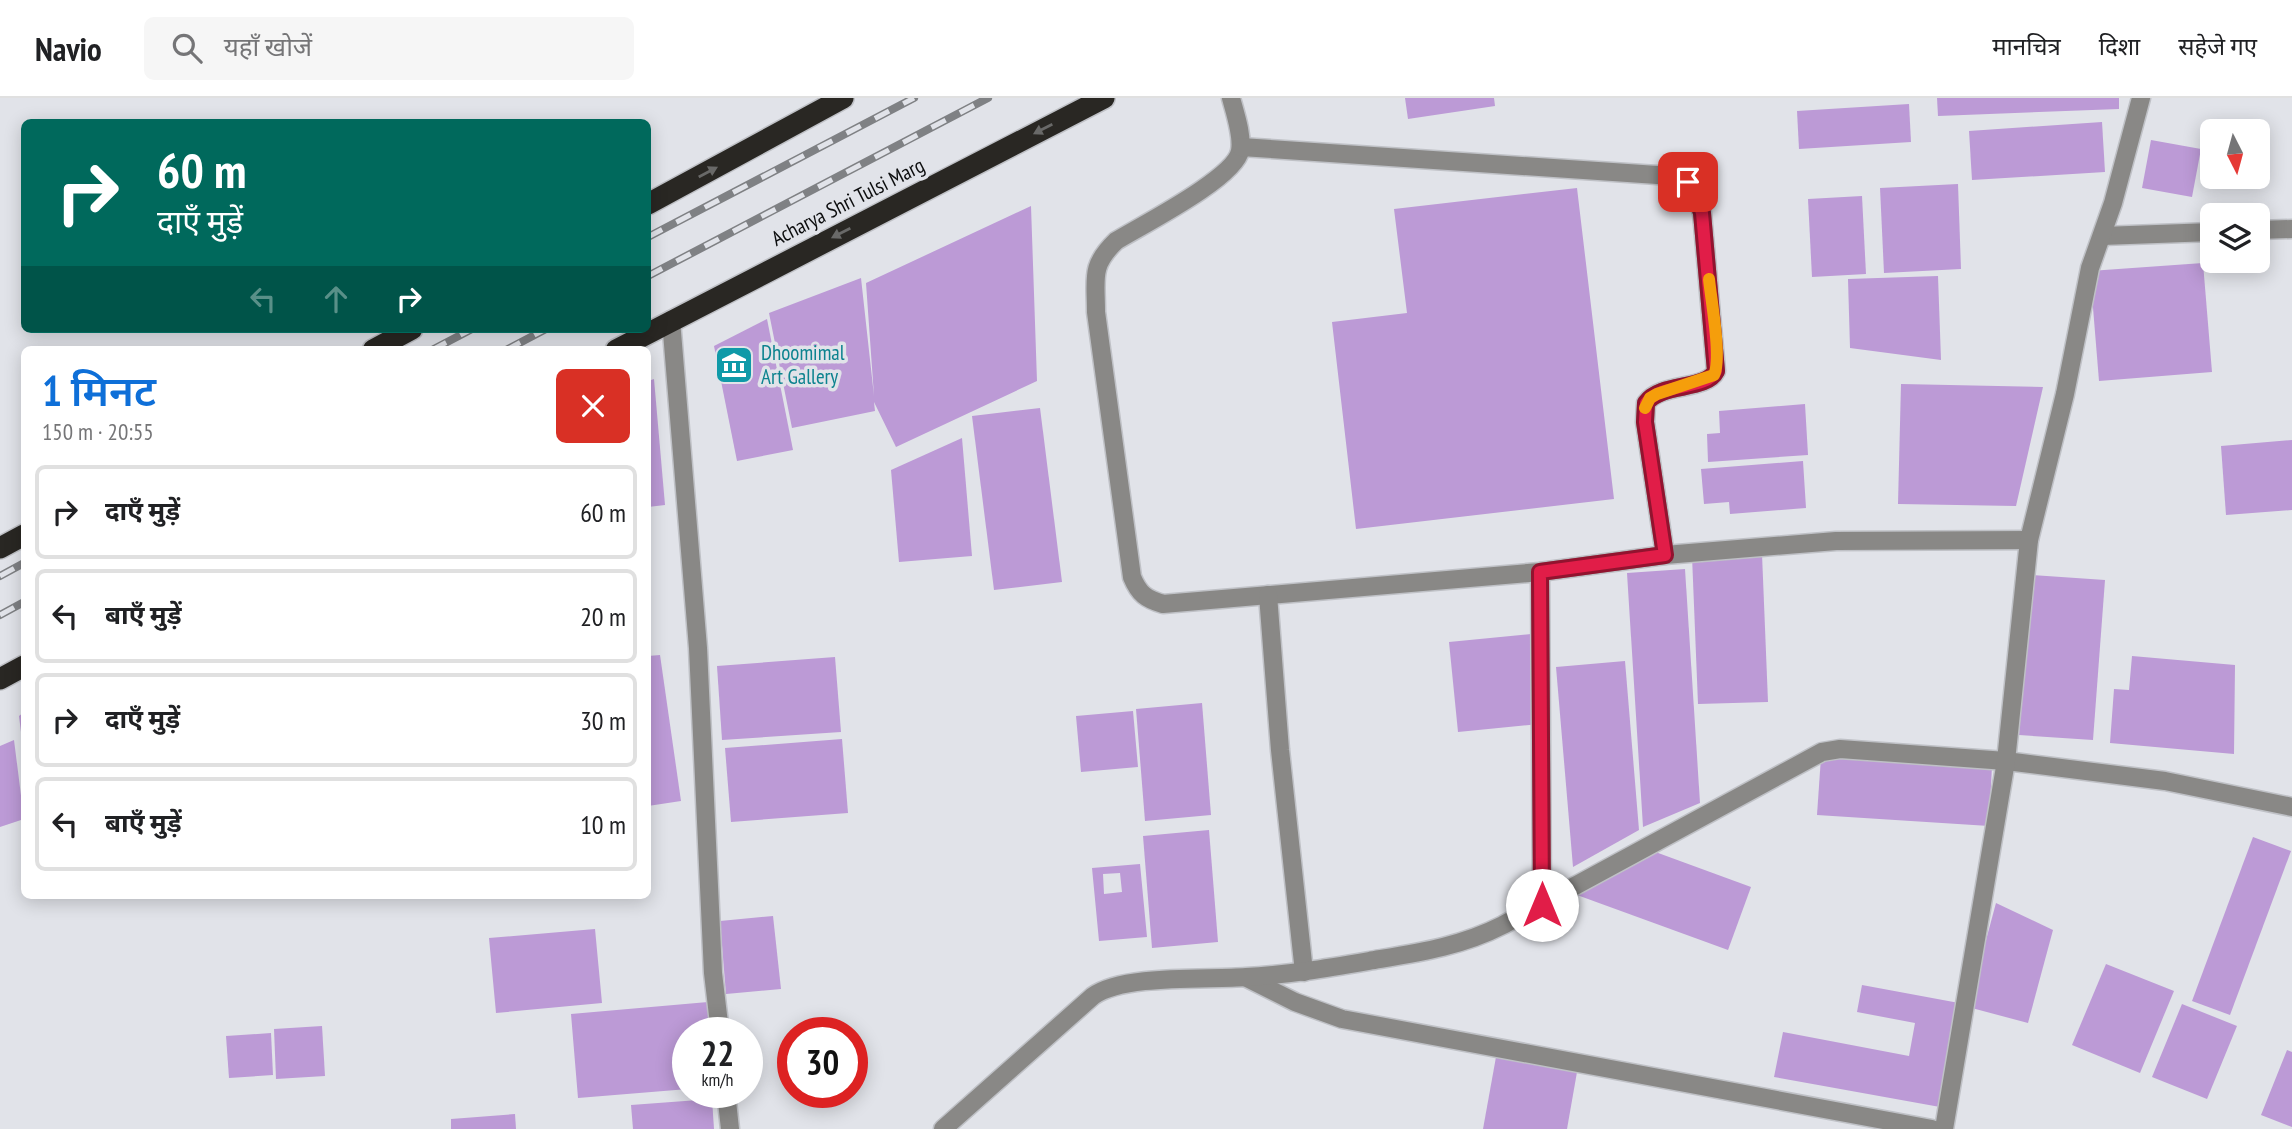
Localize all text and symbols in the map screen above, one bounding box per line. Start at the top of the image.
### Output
search box [144,17,634,80]
text: Navio [35,27,102,70]
icon: search [168,29,206,67]
text: यहाँ खोजें [224,30,312,63]
text: मानचित्र [1992,31,2061,62]
text: दिशा [2099,31,2140,62]
text: सहेजे गए [2178,31,2257,62]
north arrow [2200,119,2270,189]
map controls [2200,119,2270,273]
one-way arrow [1033,124,1053,135]
text: 60 m [157,138,246,202]
icon: right [42,147,133,238]
street label: Acharya Shri Tulsi Marg [767,151,929,252]
pin [1658,152,1718,212]
icon: arrive [1669,163,1707,201]
one-way arrow [698,166,718,177]
text: दाएँ मुड़ें [157,200,243,242]
button: layers [2200,203,2270,273]
one-way arrow [831,228,851,239]
icon: left [244,280,282,318]
icon: ahead [317,280,355,318]
icon: right [390,280,428,318]
place label: Dhoomimal Art Gallery [761,339,845,390]
museum icon: Dhoomimal Art Gallery [713,344,755,386]
text: 1 मिनट [42,363,156,418]
button: close [556,369,630,443]
text: 150 m · 20:55 [42,417,154,446]
icon: right [46,493,84,531]
text: दाएँ मुड़ें [105,494,180,527]
text: 60 m [580,496,626,529]
icon: left [46,597,84,635]
text: बाएँ मुड़ें [105,598,182,631]
text: 20 m [580,600,626,633]
icon: right [46,701,84,739]
text: दाएँ मुड़ें [105,702,180,735]
text: 30 m [580,704,626,737]
icon: left [46,805,84,843]
text: बाएँ मुड़ें [105,806,182,839]
text: 10 m [580,808,626,841]
position arrow [1505,868,1579,942]
speed limit sign: 30 [777,1017,868,1108]
text: 22 [701,1030,734,1076]
text: km/h [702,1068,733,1091]

